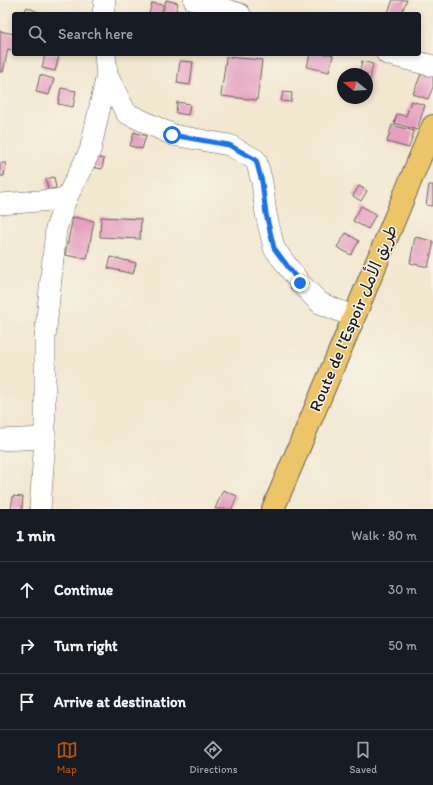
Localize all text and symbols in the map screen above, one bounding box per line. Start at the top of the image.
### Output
search box [12,12,421,56]
icon: search [26,23,48,45]
text: Search here [58,25,133,43]
north arrow [337,68,373,104]
route start [163,126,181,144]
street label: Route de l’Espoir طريق الأمل [304,221,401,414]
route end [291,274,309,292]
text: 1 min [16,525,55,545]
text: Walk · 80 m [351,528,417,543]
icon: ahead [16,579,38,601]
text: Continue [54,581,113,599]
text: 30 m [388,582,417,597]
icon: right [16,635,38,657]
text: Turn right [54,637,118,655]
text: 50 m [388,638,417,653]
icon: arrive [16,691,38,713]
text: Arrive at destination [54,693,186,711]
tab: Map [56,739,78,776]
tab: Directions [189,739,238,776]
tab: Saved [349,739,377,776]

